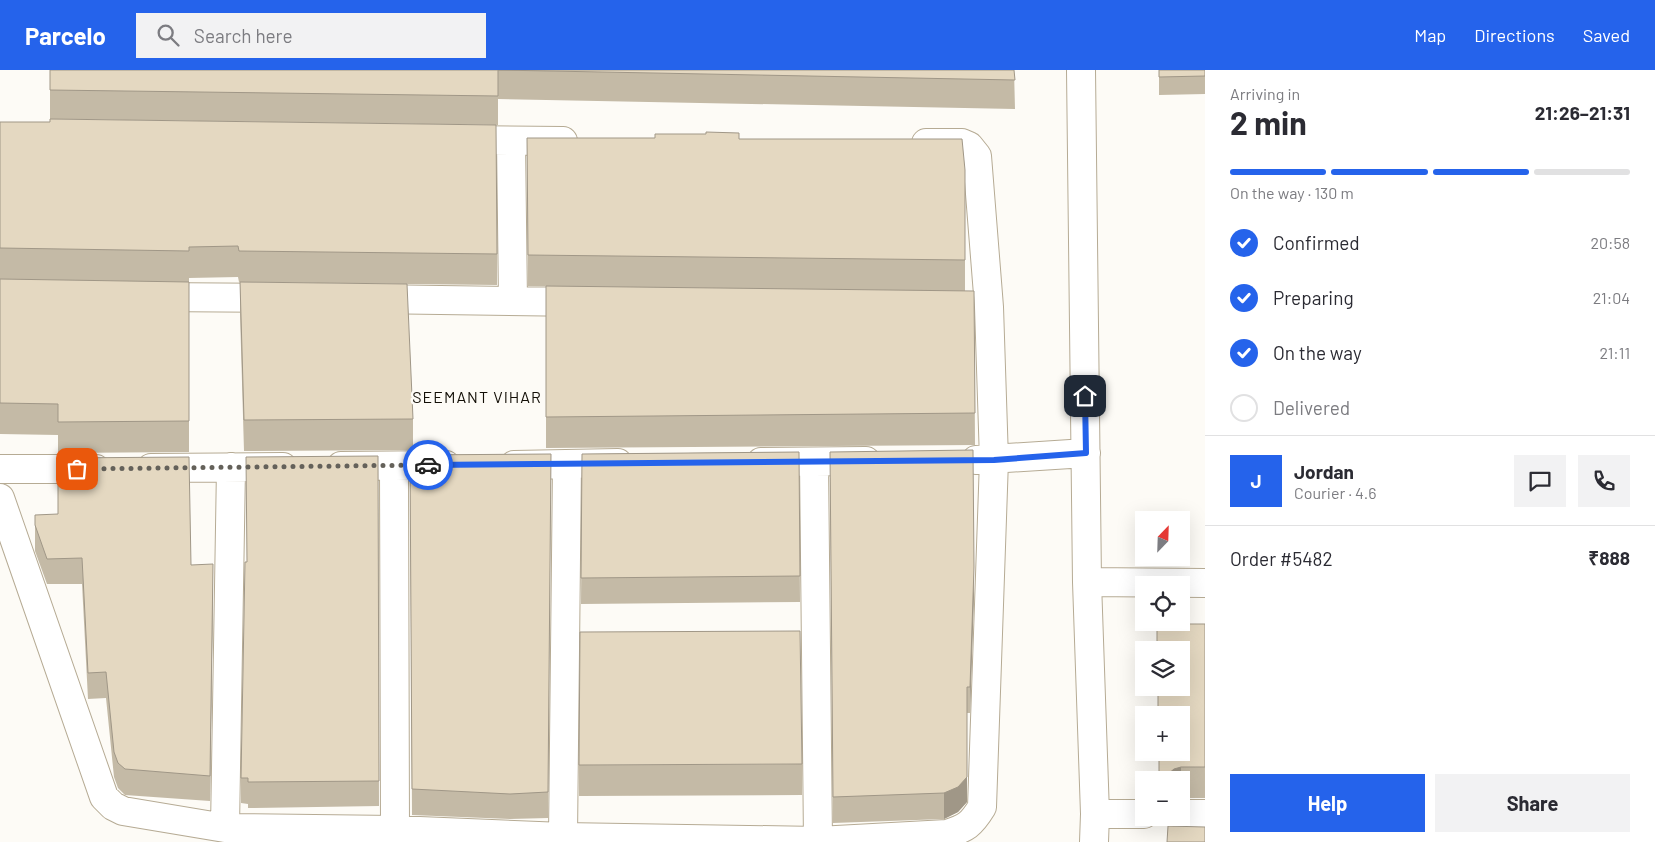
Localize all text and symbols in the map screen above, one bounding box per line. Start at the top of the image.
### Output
search box [136,13,486,58]
text: Parcelo [25,21,106,50]
icon: search [154,21,182,49]
text: Search here [194,24,293,47]
text: Map [1414,24,1446,46]
text: Directions [1474,24,1555,46]
text: Saved [1583,24,1630,46]
text: Arriving in [1230,84,1300,103]
text: 21:26–21:31 [1535,101,1630,124]
text: 2 min [1230,103,1307,141]
text: On the way · 130 m [1230,183,1354,202]
icon: check [1230,229,1258,257]
text: Confirmed [1273,231,1360,254]
text: 20:58 [1590,233,1630,252]
icon: check [1230,284,1258,312]
text: Preparing [1273,286,1354,309]
text: 21:04 [1593,288,1630,307]
icon: check [1230,339,1258,367]
text: On the way [1273,341,1362,364]
text: 21:11 [1599,343,1630,362]
pin [1064,375,1106,417]
icon: home [1071,382,1099,410]
district label: SEEMANT VIHAR [412,387,542,406]
text: Delivered [1273,396,1350,419]
courier [403,440,453,490]
pin [56,448,98,490]
icon: car [414,451,442,479]
icon: bag [63,455,91,483]
button: chat [1514,455,1566,507]
button: phone [1578,455,1630,507]
text: Jordan [1294,460,1354,483]
text: J [1250,469,1262,492]
text: Courier · 4.6 [1294,483,1377,502]
north arrow [1135,511,1190,566]
map controls [1135,511,1190,826]
text: ₹888 [1588,546,1630,569]
text: Order #5482 [1230,547,1333,570]
button: locate [1135,576,1190,631]
button: layers [1135,641,1190,696]
button: + [1135,706,1190,761]
button: − [1135,771,1190,826]
button: Help [1230,774,1425,832]
button: Share [1435,774,1630,832]

